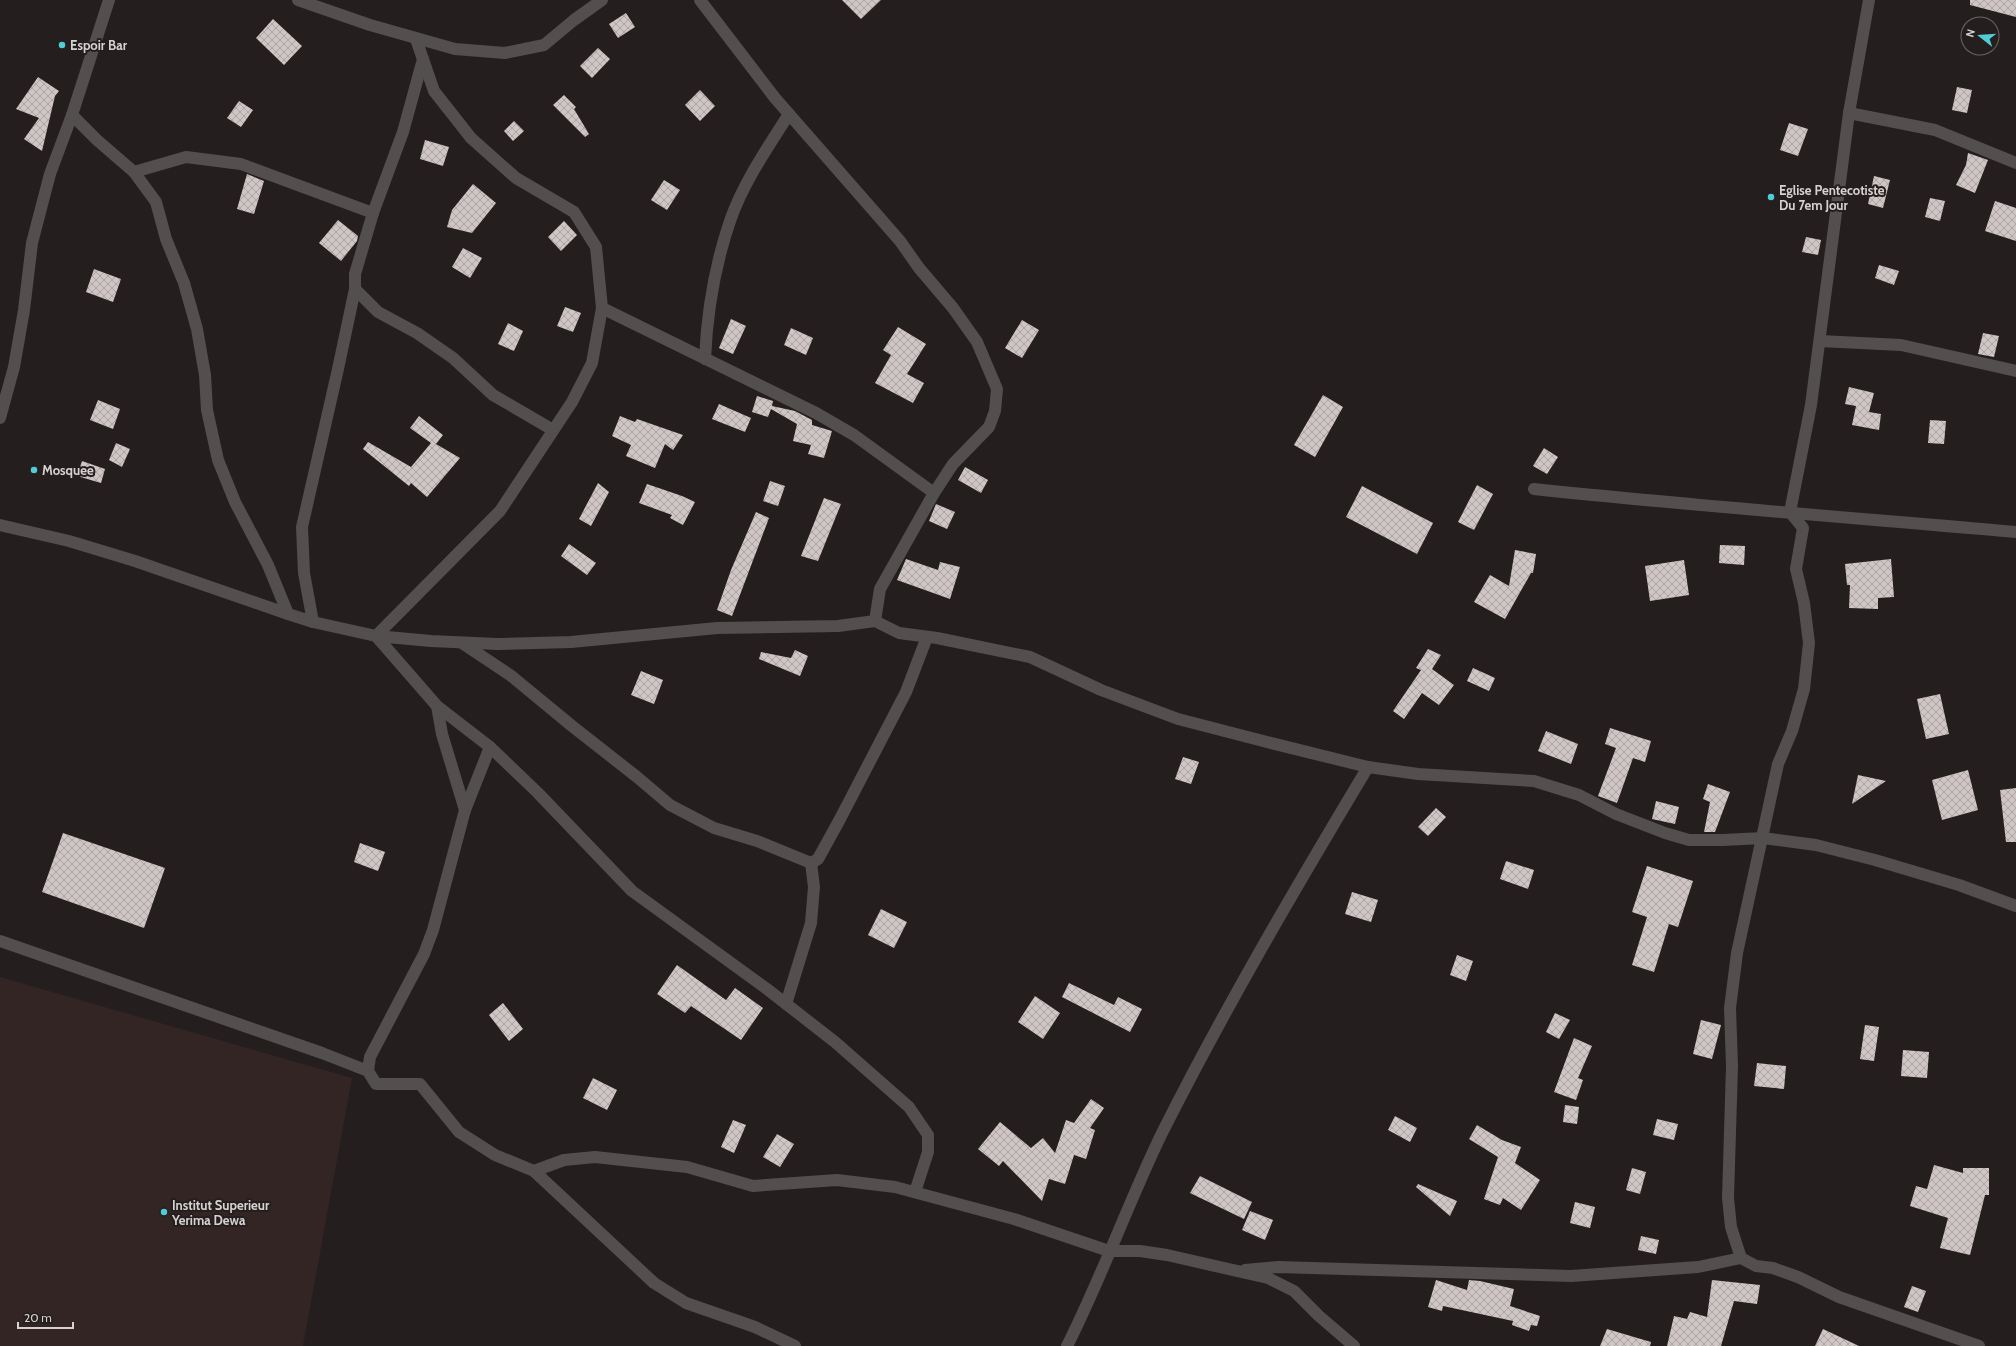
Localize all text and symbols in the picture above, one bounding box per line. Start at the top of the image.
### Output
north arrow [1960,16,2000,56]
text: N [1963,27,1978,39]
place label: Espoir Bar [70,37,128,53]
marker: Espoir Bar [57,40,67,50]
place label: Eglise Pentecotiste Du 7em Jour [1779,182,1885,213]
marker: Eglise Pentecotiste Du 7em Jour [1766,192,1776,202]
place label: Mosquee [42,462,94,478]
marker: Mosquee [29,465,39,475]
place label: Institut Superieur Yerima Dewa [171,1197,270,1228]
marker: Institut Superieur Yerima Dewa [159,1207,169,1217]
scale bar [18,1304,73,1330]
text: 20 m [24,1310,52,1325]

